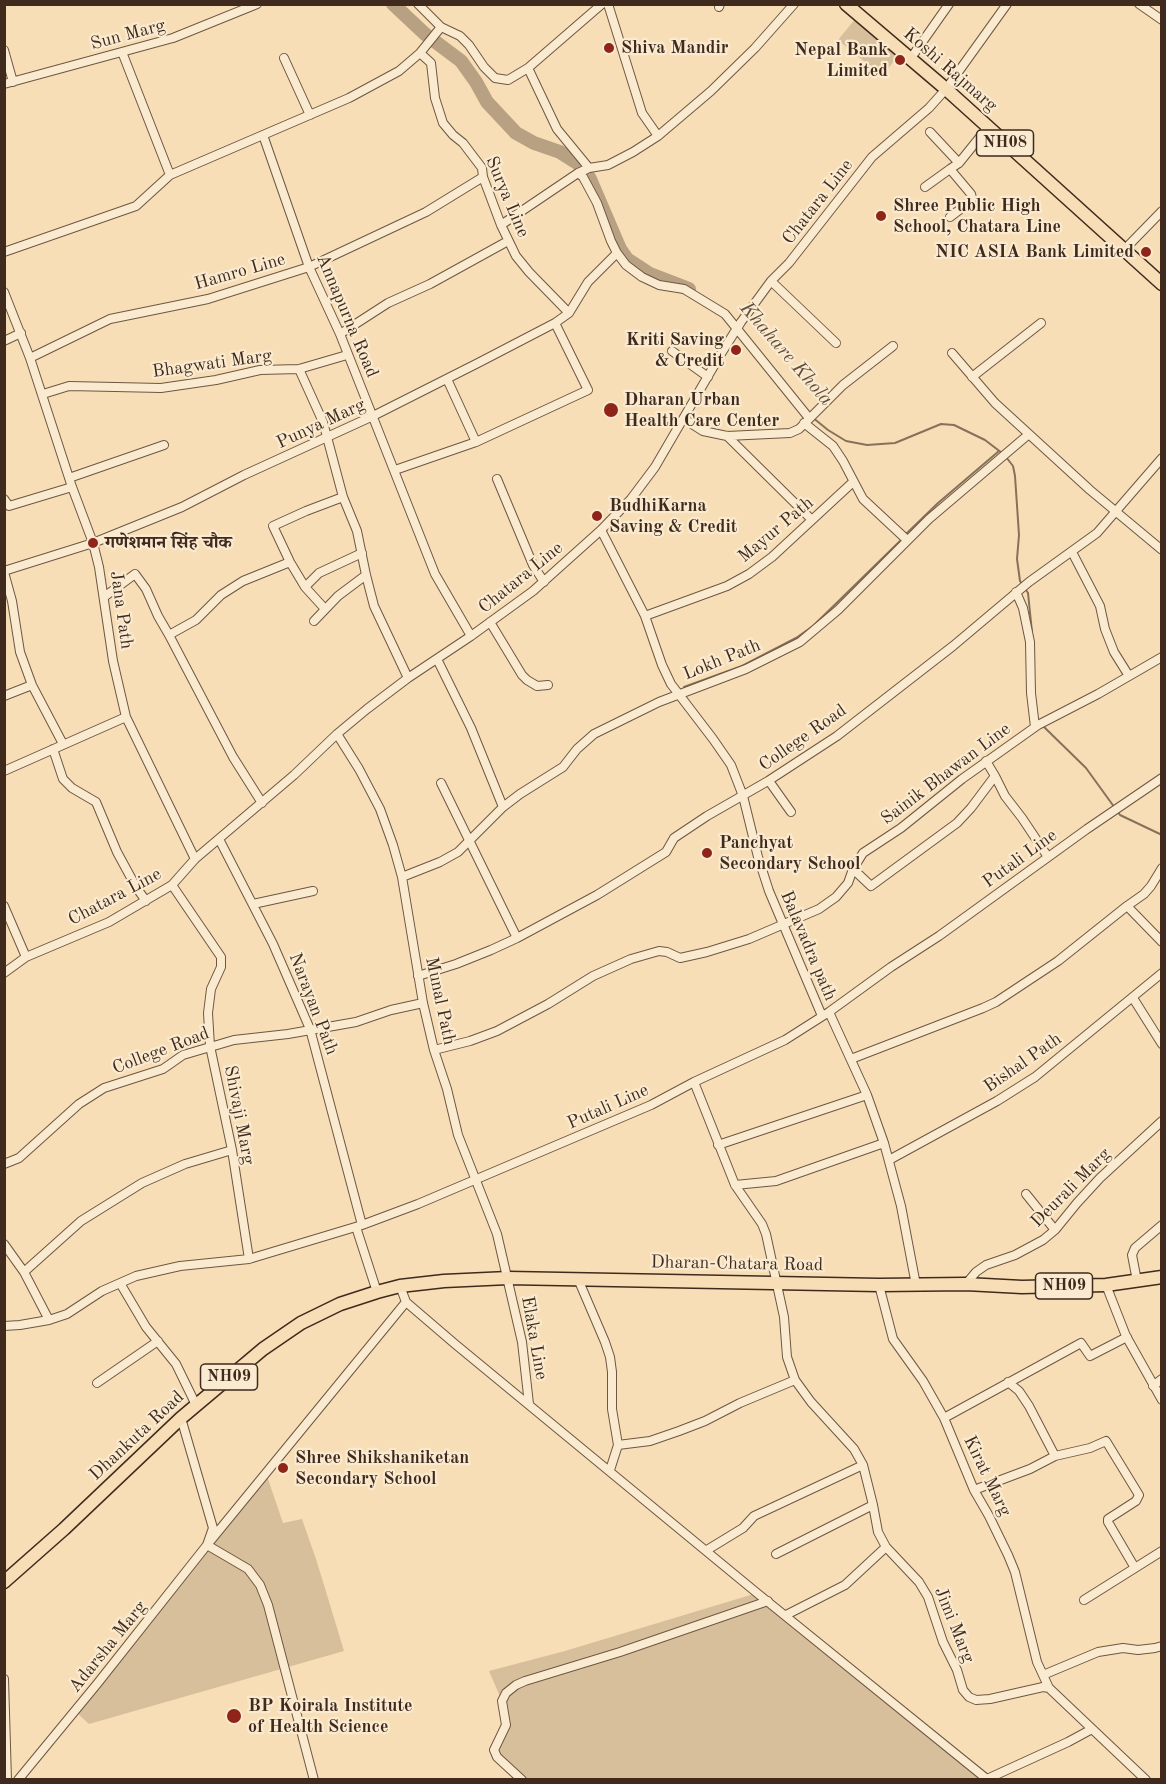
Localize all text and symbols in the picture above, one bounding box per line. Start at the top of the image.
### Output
street label: Sun Marg [88,15,168,55]
street label: Koshi Rajmarg [898,23,1002,117]
place label: Shiva Mandir [621,37,729,59]
place label: Nepal Bank Limited [794,39,888,82]
marker: Shiva Mandir [602,41,616,55]
marker: Nepal Bank Limited [893,53,907,67]
road number: NH08 [976,130,1034,156]
street label: Surya Line [480,153,534,241]
street label: Chatara Line [778,155,858,249]
place label: Shree Public High School, Chatara Line [893,195,1061,238]
marker: Shree Public High School, Chatara Line [874,209,888,223]
place label: NIC ASIA Bank Limited [935,241,1134,263]
marker: NIC ASIA Bank Limited [1139,245,1153,259]
street label: Hamro Line [192,249,288,295]
street label: Annapurna Road [311,251,383,381]
water label: Khahare Khola [734,297,838,411]
place label: Kriti Saving & Credit [626,329,724,372]
marker: Kriti Saving & Credit [729,343,743,357]
street label: Bhagwati Marg [151,345,273,383]
place label: Dharan Urban Health Care Center [624,389,779,432]
street label: Punya Marg [273,394,369,454]
marker: Dharan Urban Health Care Center [602,401,620,419]
street label: Mayur Path [734,492,818,568]
place label: BudhiKarna Saving & Credit [609,495,737,538]
marker: BudhiKarna Saving & Credit [590,509,604,523]
place label: गणेशमान सिंह चौक [105,532,232,554]
marker: गणेशमान सिंह चौक [86,536,100,550]
street label: Chatara Line [475,537,567,619]
street label: Jana Path [105,570,137,650]
street label: Lokh Path [680,635,764,685]
street label: College Road [755,700,851,776]
street label: Sainik Bhawan Line [877,718,1015,830]
street label: Putali Line [979,825,1061,893]
place label: Panchyat Secondary School [719,832,861,874]
marker: Panchyat Secondary School [700,846,714,860]
street label: Chatara Line [65,863,165,931]
street label: Balavadra path [775,888,841,1004]
street label: Narayan Path [284,950,342,1058]
street label: Munal Path [420,955,460,1047]
street label: College Road [109,1023,213,1079]
street label: Bishal Path [980,1028,1066,1098]
street label: Shivaji Marg [219,1064,259,1166]
street label: Putali Line [564,1079,652,1135]
street label: Deurali Marg [1027,1144,1115,1232]
street label: Dharan-Chatara Road [650,1252,824,1276]
road number: NH09 [1036,1273,1092,1299]
street label: Elaka Line [516,1295,552,1381]
road number: NH09 [200,1364,258,1390]
street label: Dhankuta Road [85,1387,189,1485]
street label: Kirat Marg [958,1432,1016,1520]
place label: Shree Shikshaniketan Secondary School [295,1447,469,1490]
marker: Shree Shikshaniketan Secondary School [276,1461,290,1475]
street label: Jimi Marg [929,1584,979,1666]
street label: Adarsha Marg [64,1597,152,1697]
place label: BP Koirala Institute of Health Science [248,1695,412,1738]
marker: BP Koirala Institute of Health Science [225,1707,243,1725]

